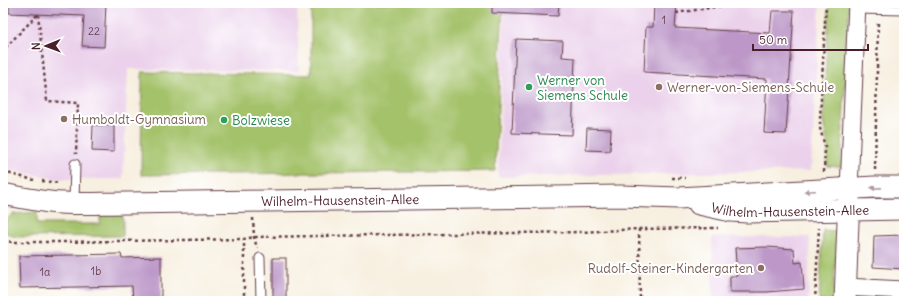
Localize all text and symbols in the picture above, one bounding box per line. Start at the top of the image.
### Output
house number: 1 [662,13,666,27]
house number: 22 [88,24,100,38]
north arrow [26,26,66,66]
scale bar [753,26,868,52]
text: 50 m [759,32,788,47]
text: N [29,42,43,50]
place label: Werner von Siemens Schule [537,72,628,104]
place label: Werner-von-Siemens-Schule [667,79,834,96]
marker: Werner von Siemens Schule [524,82,534,92]
marker: Werner-von-Siemens-Schule [654,82,664,92]
place label: Humboldt-Gymnasium [72,111,206,128]
place label: Bolzwiese [232,112,290,129]
marker: Humboldt-Gymnasium [59,114,69,124]
marker: Bolzwiese [219,115,229,125]
one-way arrow [870,184,882,191]
one-way arrow [804,188,816,195]
street label: Wilhelm-Hausenstein-Allee [261,190,419,210]
street label: Wilhelm-Hausenstein-Allee [710,198,869,221]
place label: Rudolf-Steiner-Kindergarten [588,260,753,277]
marker: Rudolf-Steiner-Kindergarten [756,263,766,273]
house number: 1b [91,264,101,278]
house number: 1a [40,265,50,279]

